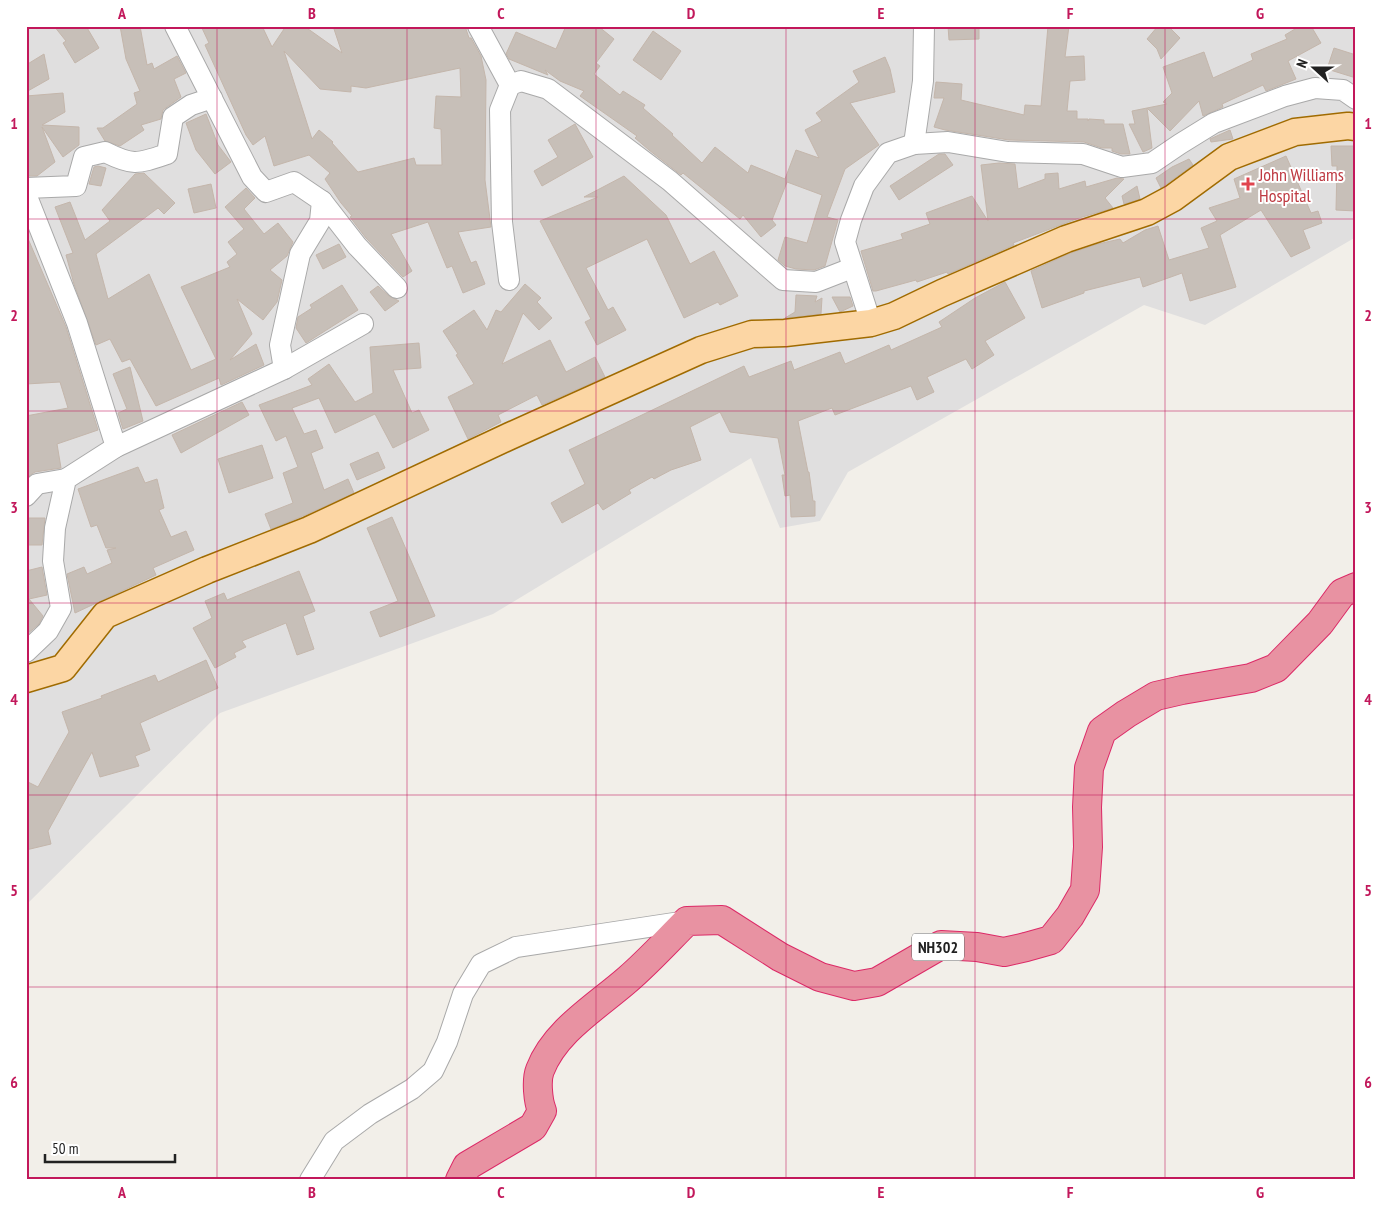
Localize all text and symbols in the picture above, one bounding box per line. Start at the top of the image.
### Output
text: A [117,3,127,23]
text: B [308,3,316,23]
text: C [497,3,505,23]
text: D [687,3,696,23]
text: E [878,3,885,23]
text: F [1067,3,1074,23]
text: G [1256,3,1264,23]
north arrow [1290,42,1340,92]
text: N [1292,57,1312,70]
text: 1 [10,113,18,133]
text: 1 [1364,113,1372,133]
place label: John Williams Hospital [1258,163,1344,207]
marker: John Williams Hospital [1241,177,1255,191]
text: 2 [10,305,18,325]
text: 2 [1364,305,1372,325]
text: 3 [10,497,18,517]
text: 3 [1364,497,1372,517]
text: 4 [10,689,18,709]
text: 4 [1364,689,1372,709]
text: 5 [10,880,18,900]
text: 5 [1364,880,1372,900]
road number: NH302 [912,934,964,960]
text: 6 [10,1072,18,1092]
text: 6 [1364,1072,1372,1092]
scale bar [45,1131,175,1163]
text: 50 m [52,1139,78,1158]
text: A [117,1182,127,1202]
text: B [308,1182,316,1202]
text: C [497,1182,505,1202]
text: D [687,1182,696,1202]
text: E [878,1182,885,1202]
text: F [1067,1182,1074,1202]
text: G [1256,1182,1264,1202]

